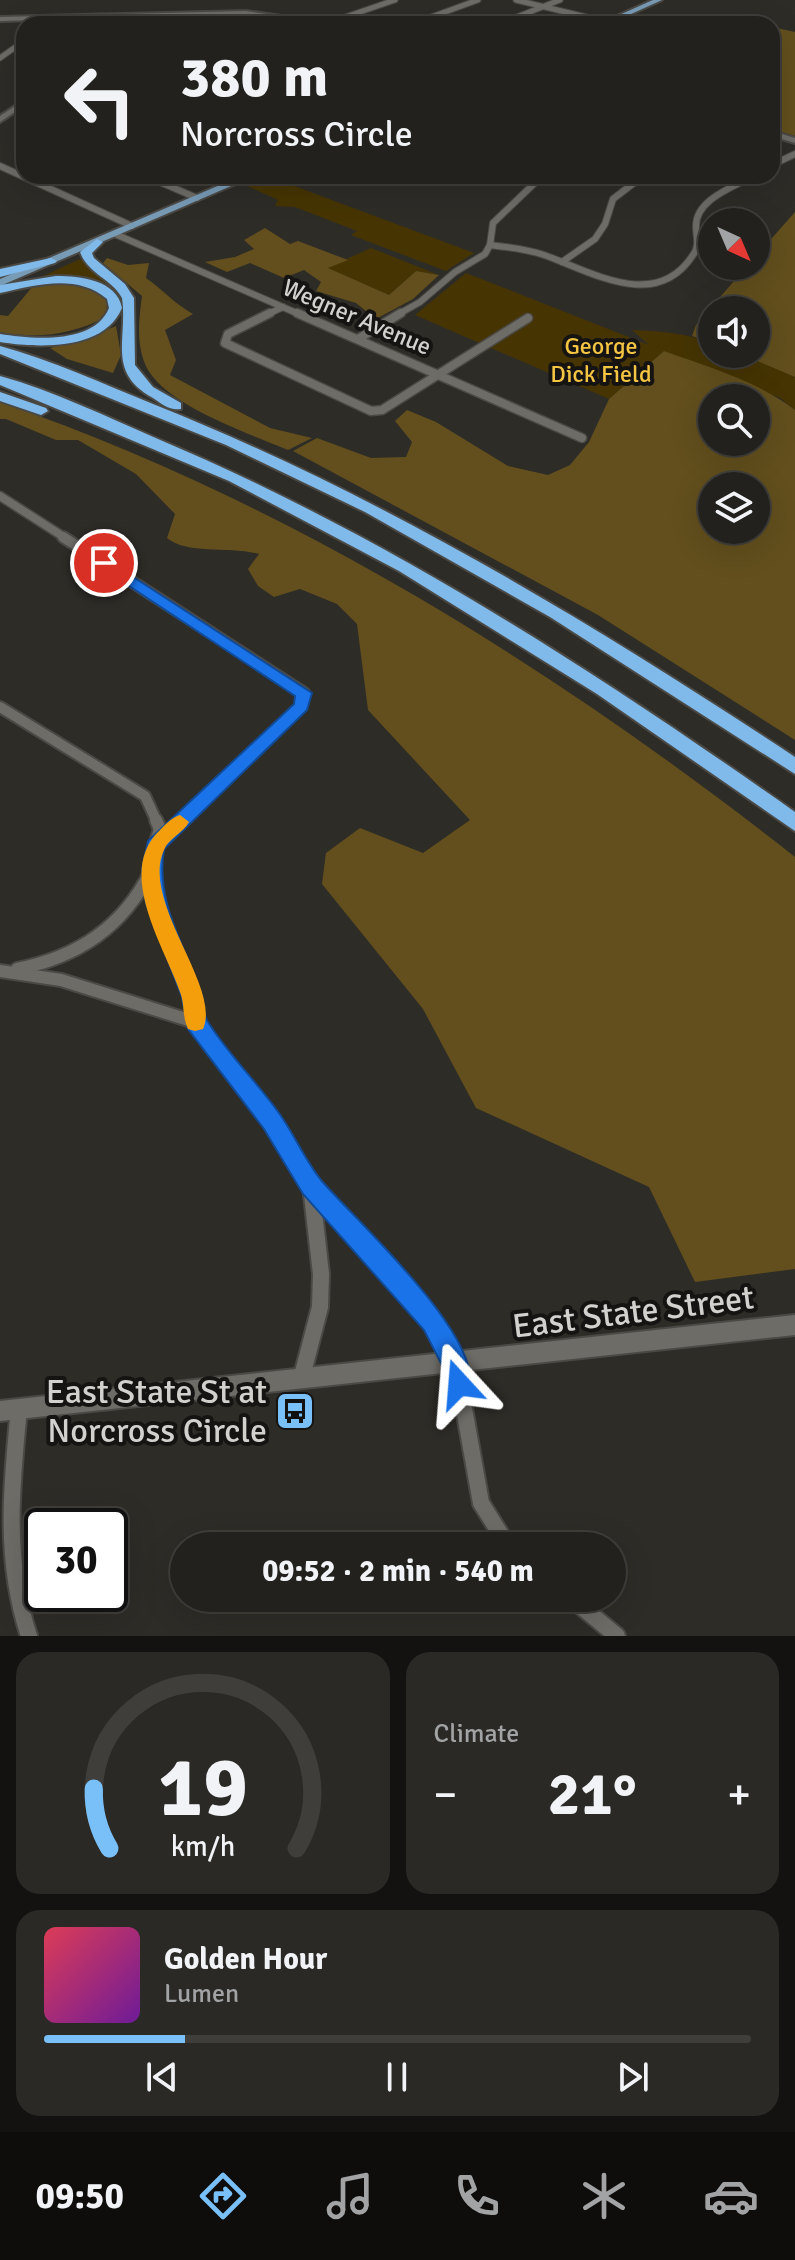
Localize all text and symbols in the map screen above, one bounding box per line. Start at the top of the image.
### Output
text: 380 m [180,43,328,112]
icon: left [48,48,152,152]
text: Norcross Circle [180,112,413,157]
north arrow [698,208,770,280]
map controls [698,208,770,544]
street label: Wegner Avenue [278,272,436,362]
button: sound [698,296,770,368]
park label: George Dick Field [550,331,652,389]
button: search [698,384,770,456]
button: layers [698,472,770,544]
pin [70,529,138,597]
icon: arrive [82,541,126,585]
street label: East State Street [510,1276,756,1348]
position arrow [417,1342,501,1426]
place label: East State St at Norcross Circle [46,1371,267,1452]
bus stop icon: East State St at Norcross Circle [274,1390,316,1432]
speed limit sign: 30 [24,1508,128,1612]
text: 09:52 · 2 min · 540 m [262,1553,534,1590]
text: Climate [434,1718,519,1750]
text: 19 [158,1737,248,1839]
text: 21° [548,1758,637,1832]
text: − [434,1768,457,1822]
text: + [727,1768,751,1822]
text: km/h [170,1829,235,1864]
text: Golden Hour [164,1941,327,1978]
text: Lumen [164,1978,239,2010]
icon: previous [140,2055,184,2099]
icon: pause [375,2055,419,2099]
icon: next [611,2055,655,2099]
icon: directions [195,2168,251,2224]
icon: music [322,2168,378,2224]
icon: phone [449,2168,505,2224]
icon: climate [576,2168,632,2224]
icon: car [703,2168,759,2224]
text: 09:50 [36,2174,124,2219]

